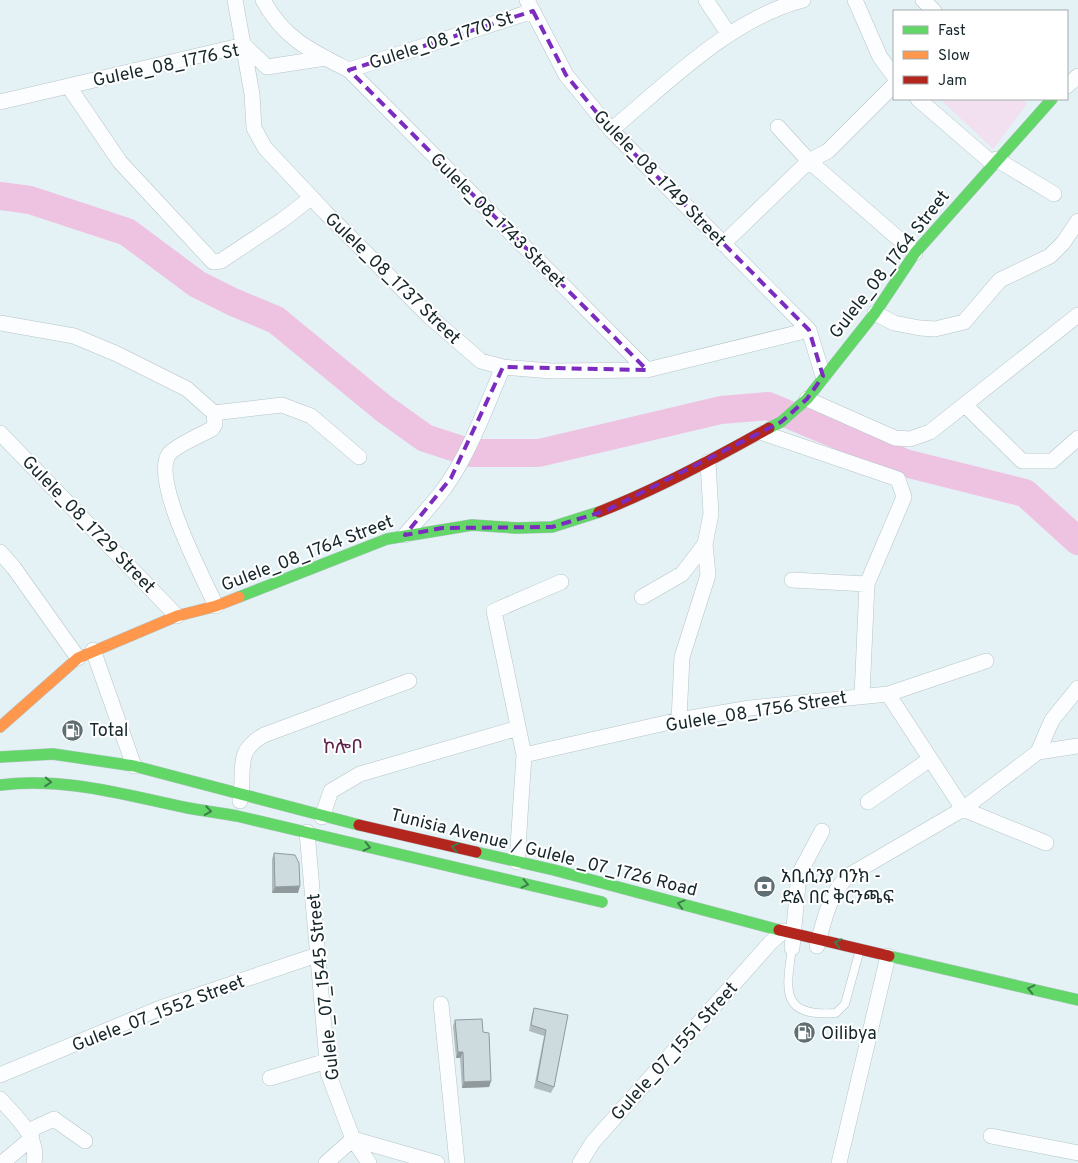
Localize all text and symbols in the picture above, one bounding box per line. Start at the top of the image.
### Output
street label: Gulele_08_1770 St [366,7,516,76]
legend [893,10,1068,100]
text: Fast [938,22,966,41]
street label: Gulele_08_1776 St [91,40,242,93]
text: Slow [938,47,970,66]
text: Jam [938,72,967,91]
street label: Gulele_08_1749 Street [588,106,730,252]
street label: Gulele_08_1743 Street [425,149,569,293]
street label: Gulele_08_1764 Street [825,186,955,344]
street label: Gulele_08_1737 Street [319,208,465,350]
street label: Gulele_08_1729 Street [16,451,160,599]
street label: Gulele_08_1764 Street [218,511,397,598]
street label: Gulele_08_1756 Street [664,687,849,738]
fuel station icon: Total [61,718,85,742]
place label: Total [89,720,129,743]
district label: ኮሎቦ [323,736,363,760]
one-way arrow [45,777,53,788]
street label: Tunisia Avenue / Gulele _07_1726 Road [388,804,699,903]
one-way arrow [204,805,212,816]
one-way arrow [362,841,371,852]
one-way arrow [451,842,460,853]
place label: አቢሲንያ ባንክ - ድል በር ቅርንጫፍ [781,866,894,910]
bank icon: አቢሲንያ ባንክ - ድል በር ቅርንጫፍ [753,874,777,898]
one-way arrow [520,878,529,889]
street label: Gulele _07_1545 Street [303,892,346,1082]
one-way arrow [676,899,685,910]
one-way arrow [834,938,843,949]
street label: Gulele_07_1552 Street [69,971,248,1058]
street label: Gulele_07_1551 Street [607,978,744,1126]
one-way arrow [1026,984,1035,995]
fuel station icon: Oilibya [793,1021,817,1045]
place label: Oilibya [821,1023,877,1046]

